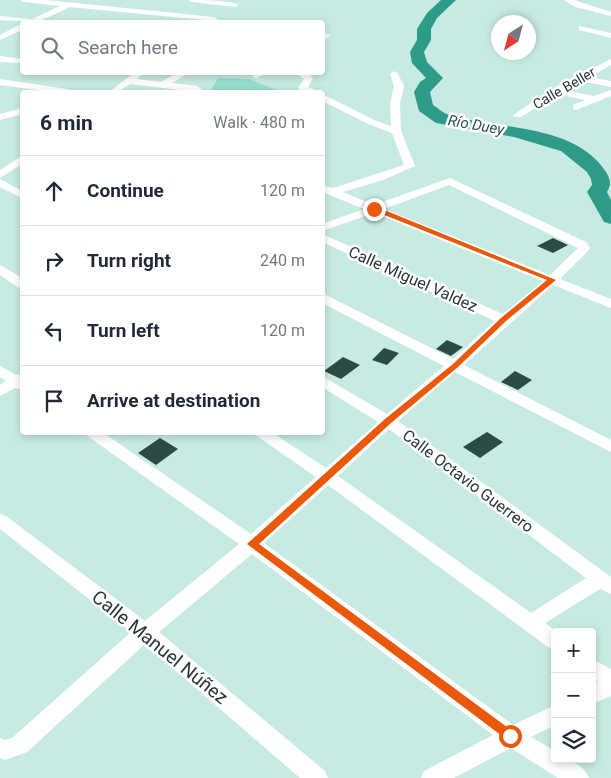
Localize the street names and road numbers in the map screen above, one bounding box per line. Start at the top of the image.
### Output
street label: Calle Beller [530,64,598,112]
street label: Calle Miguel Valdez [346,242,481,316]
street label: Calle Octavio Guerrero [399,426,537,536]
street label: Calle Manuel Núñez [87,585,233,709]

